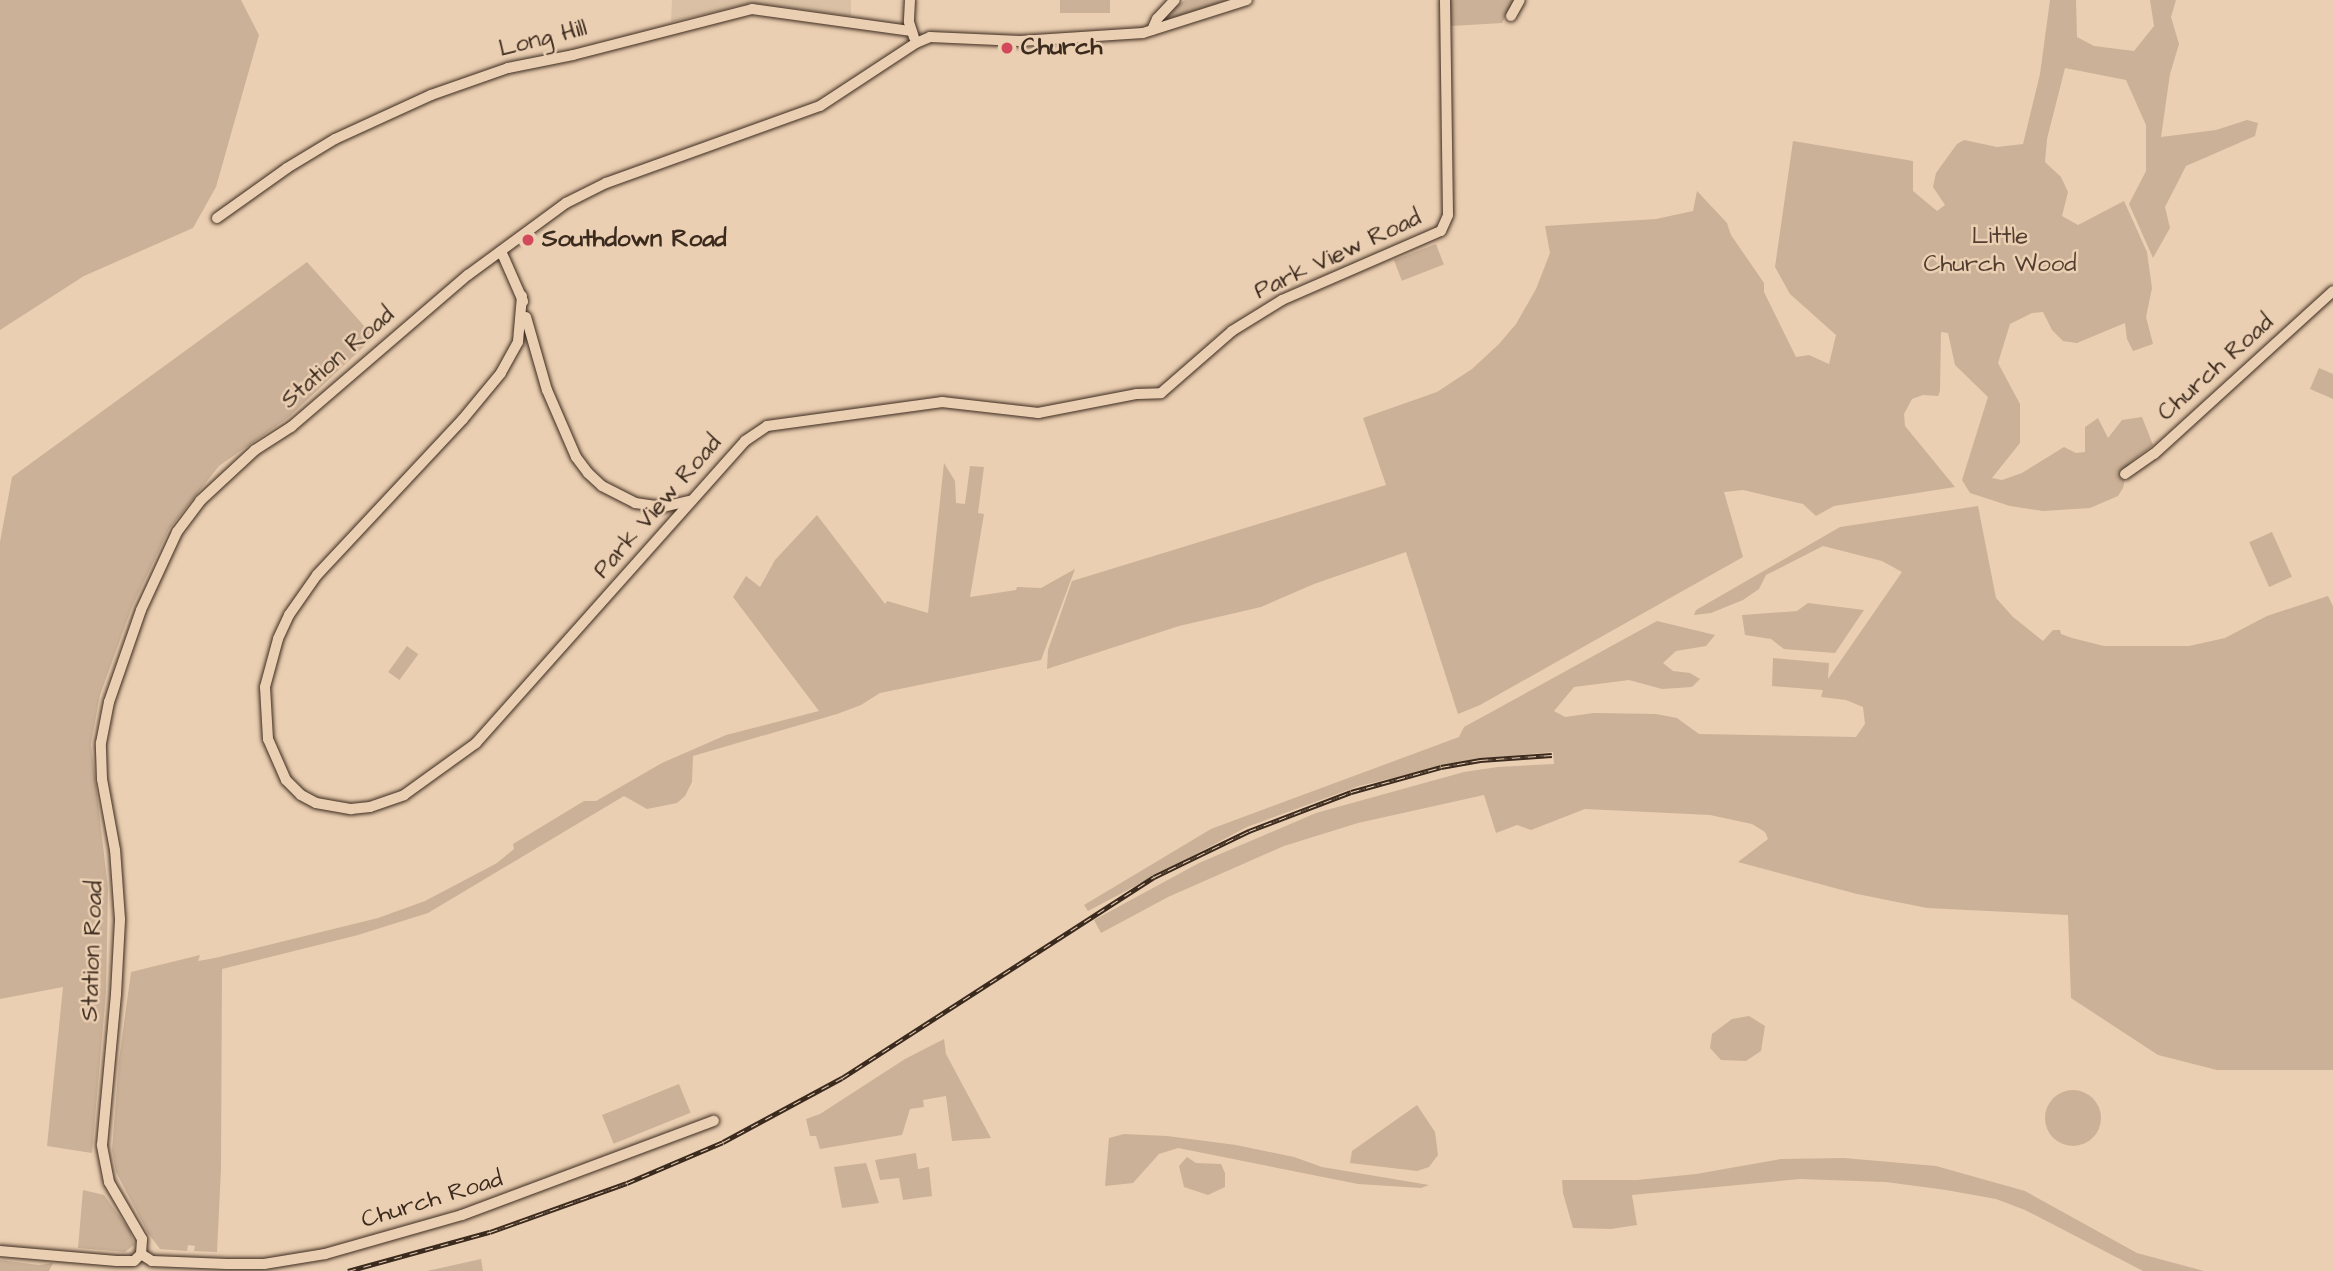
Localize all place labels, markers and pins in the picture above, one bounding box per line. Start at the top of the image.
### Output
place label: Church [1021,34,1102,62]
marker: Church [999,40,1015,56]
place label: Southdown Road [542,226,727,254]
marker: Southdown Road [520,232,536,248]

